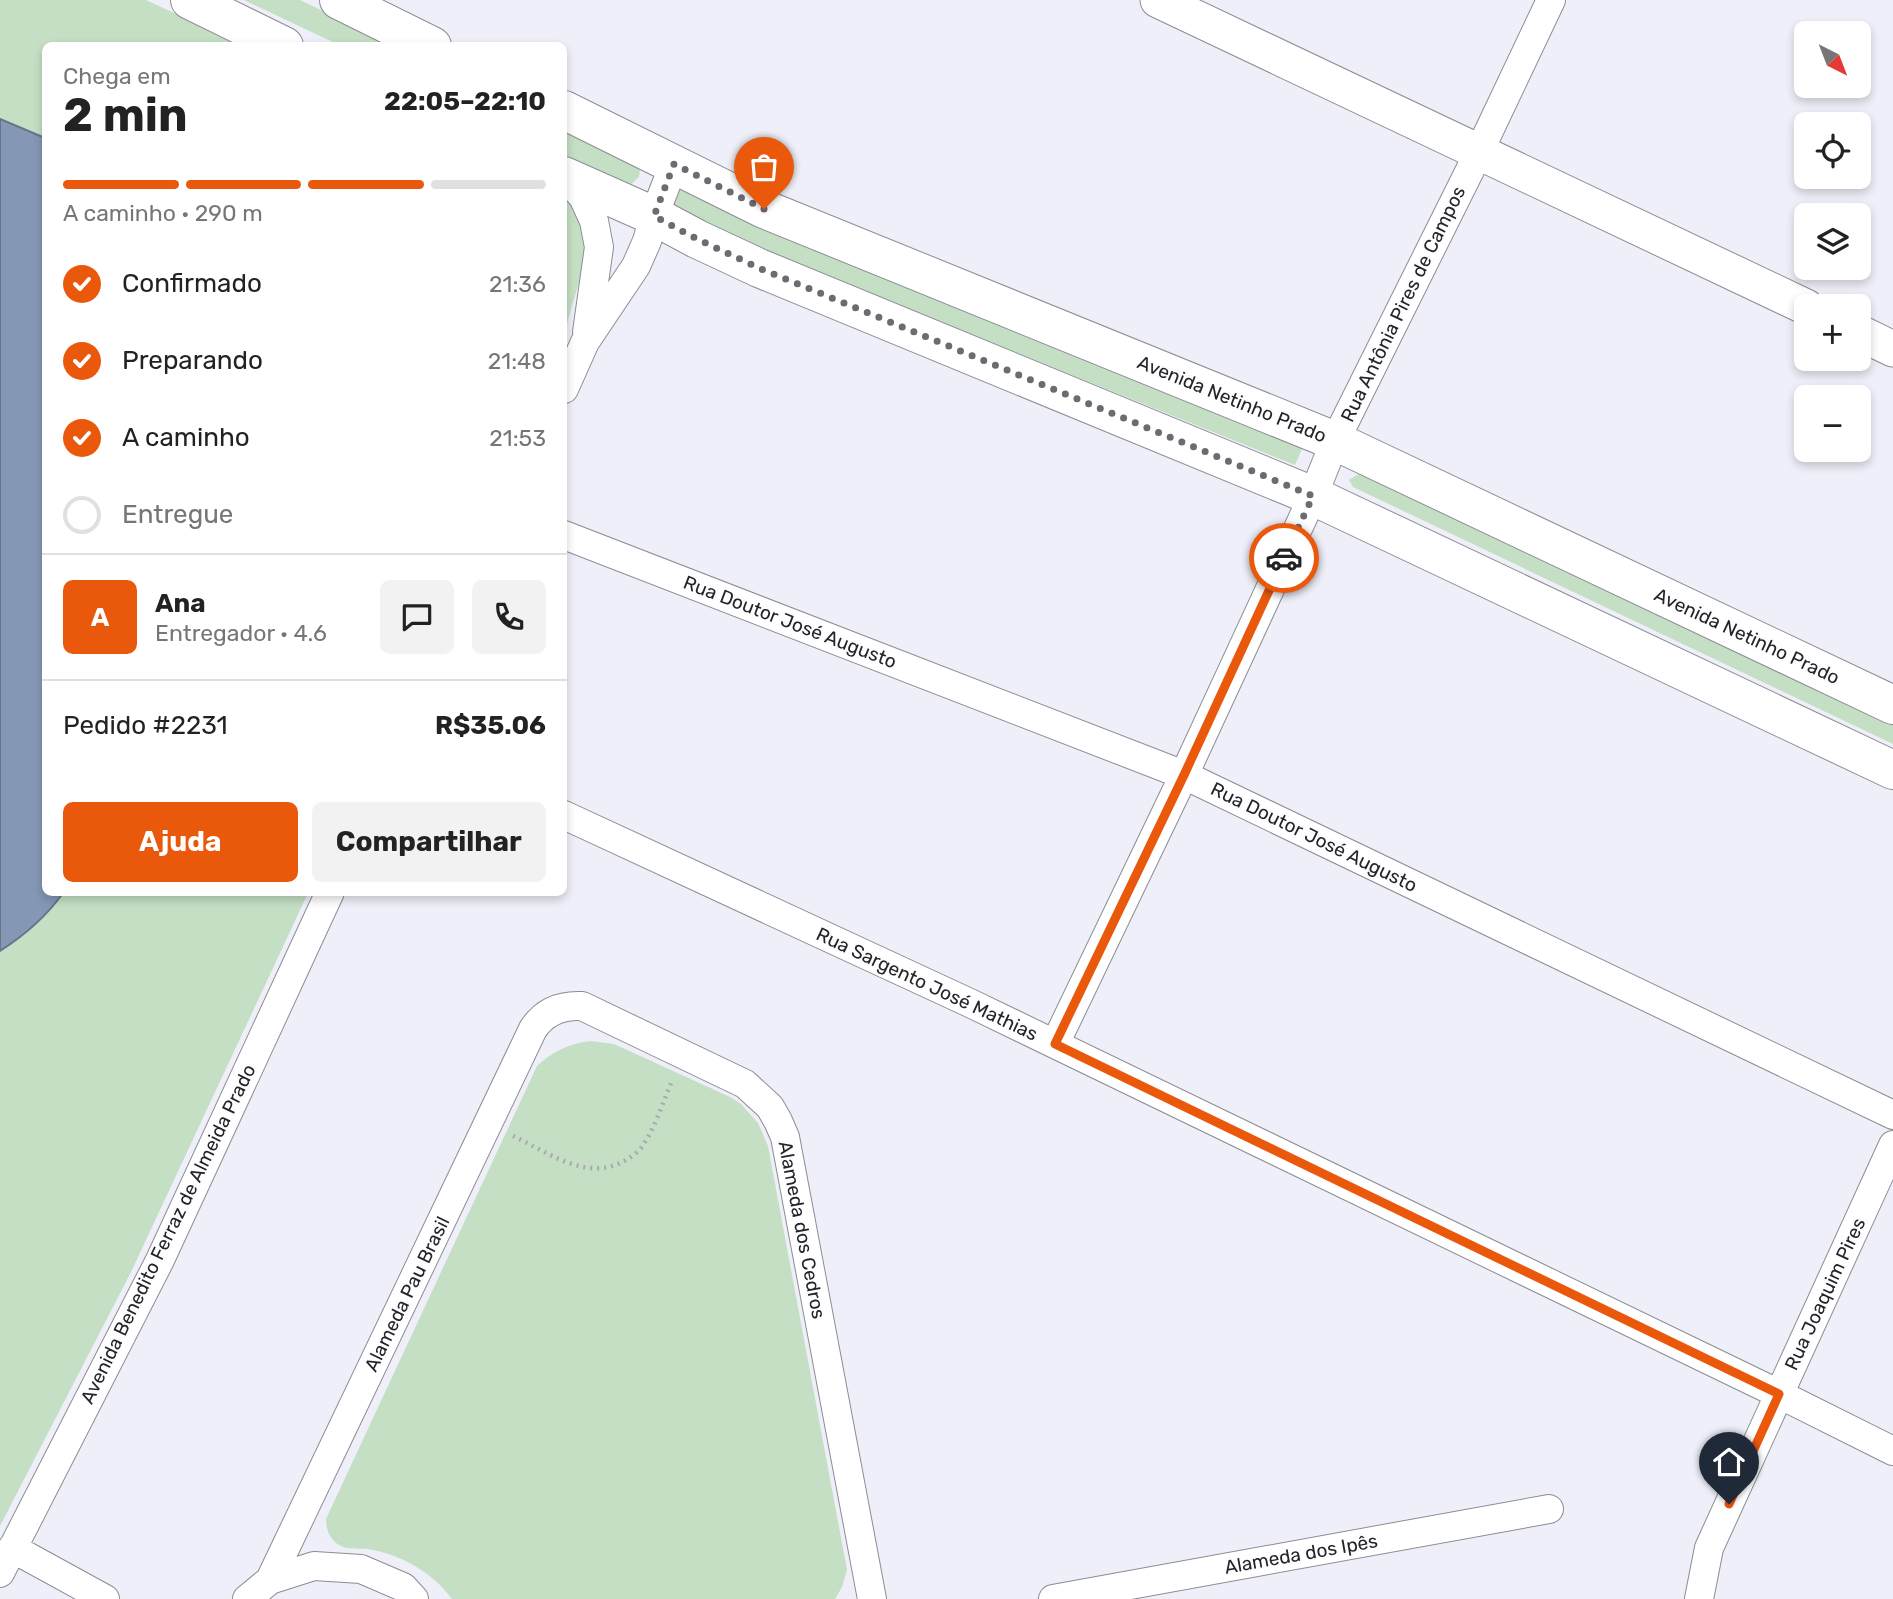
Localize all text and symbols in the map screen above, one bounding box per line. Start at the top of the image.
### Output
north arrow [1794,21,1871,98]
map controls [1794,21,1871,462]
text: Chega em [63,62,171,90]
text: 22:05–22:10 [384,86,546,117]
text: 2 min [63,88,188,143]
button: locate [1794,112,1871,189]
pin [734,137,794,209]
icon: bag [745,148,783,186]
street label: Rua Antônia Pires de Campos [1336,182,1470,426]
text: A caminho · 290 m [63,199,263,227]
button: layers [1794,203,1871,280]
icon: check [63,265,101,303]
text: Confirmado [122,268,262,299]
text: 21:36 [489,270,546,298]
button: + [1794,294,1871,371]
icon: check [63,342,101,380]
text: Preparando [122,345,263,376]
text: 21:48 [488,347,546,375]
street label: Avenida Netinho Prado [1134,351,1330,447]
button: − [1794,385,1871,462]
icon: check [63,419,101,457]
text: A caminho [122,422,250,453]
text: 21:53 [489,424,546,452]
text: Entregue [122,499,233,530]
courier [1249,523,1319,593]
icon: car [1265,539,1303,577]
street label: Rua Doutor José Augusto [680,571,900,673]
button: chat [380,580,454,654]
button: phone [472,580,546,654]
street label: Avenida Netinho Prado [1651,583,1843,689]
text: Ana [155,588,206,619]
text: A [91,602,109,633]
text: Entregador · 4.6 [155,619,327,647]
text: Pedido #2231 [63,710,228,741]
text: R$35.06 [435,710,546,741]
street label: Rua Doutor José Augusto [1207,777,1421,897]
button: Ajuda [63,802,298,882]
button: Compartilhar [312,802,546,882]
street label: Rua Sargento José Mathias [813,922,1041,1046]
street label: Avenida Benedito Ferraz de Almeida Prado [76,1061,260,1407]
street label: Alameda dos Cedros [773,1139,831,1321]
street label: Alameda Pau Brasil [359,1213,455,1375]
street label: Rua Joaquim Pires [1780,1214,1870,1374]
pin [1699,1432,1759,1504]
icon: home [1710,1443,1748,1481]
street label: Alameda dos Ipês [1223,1529,1379,1579]

